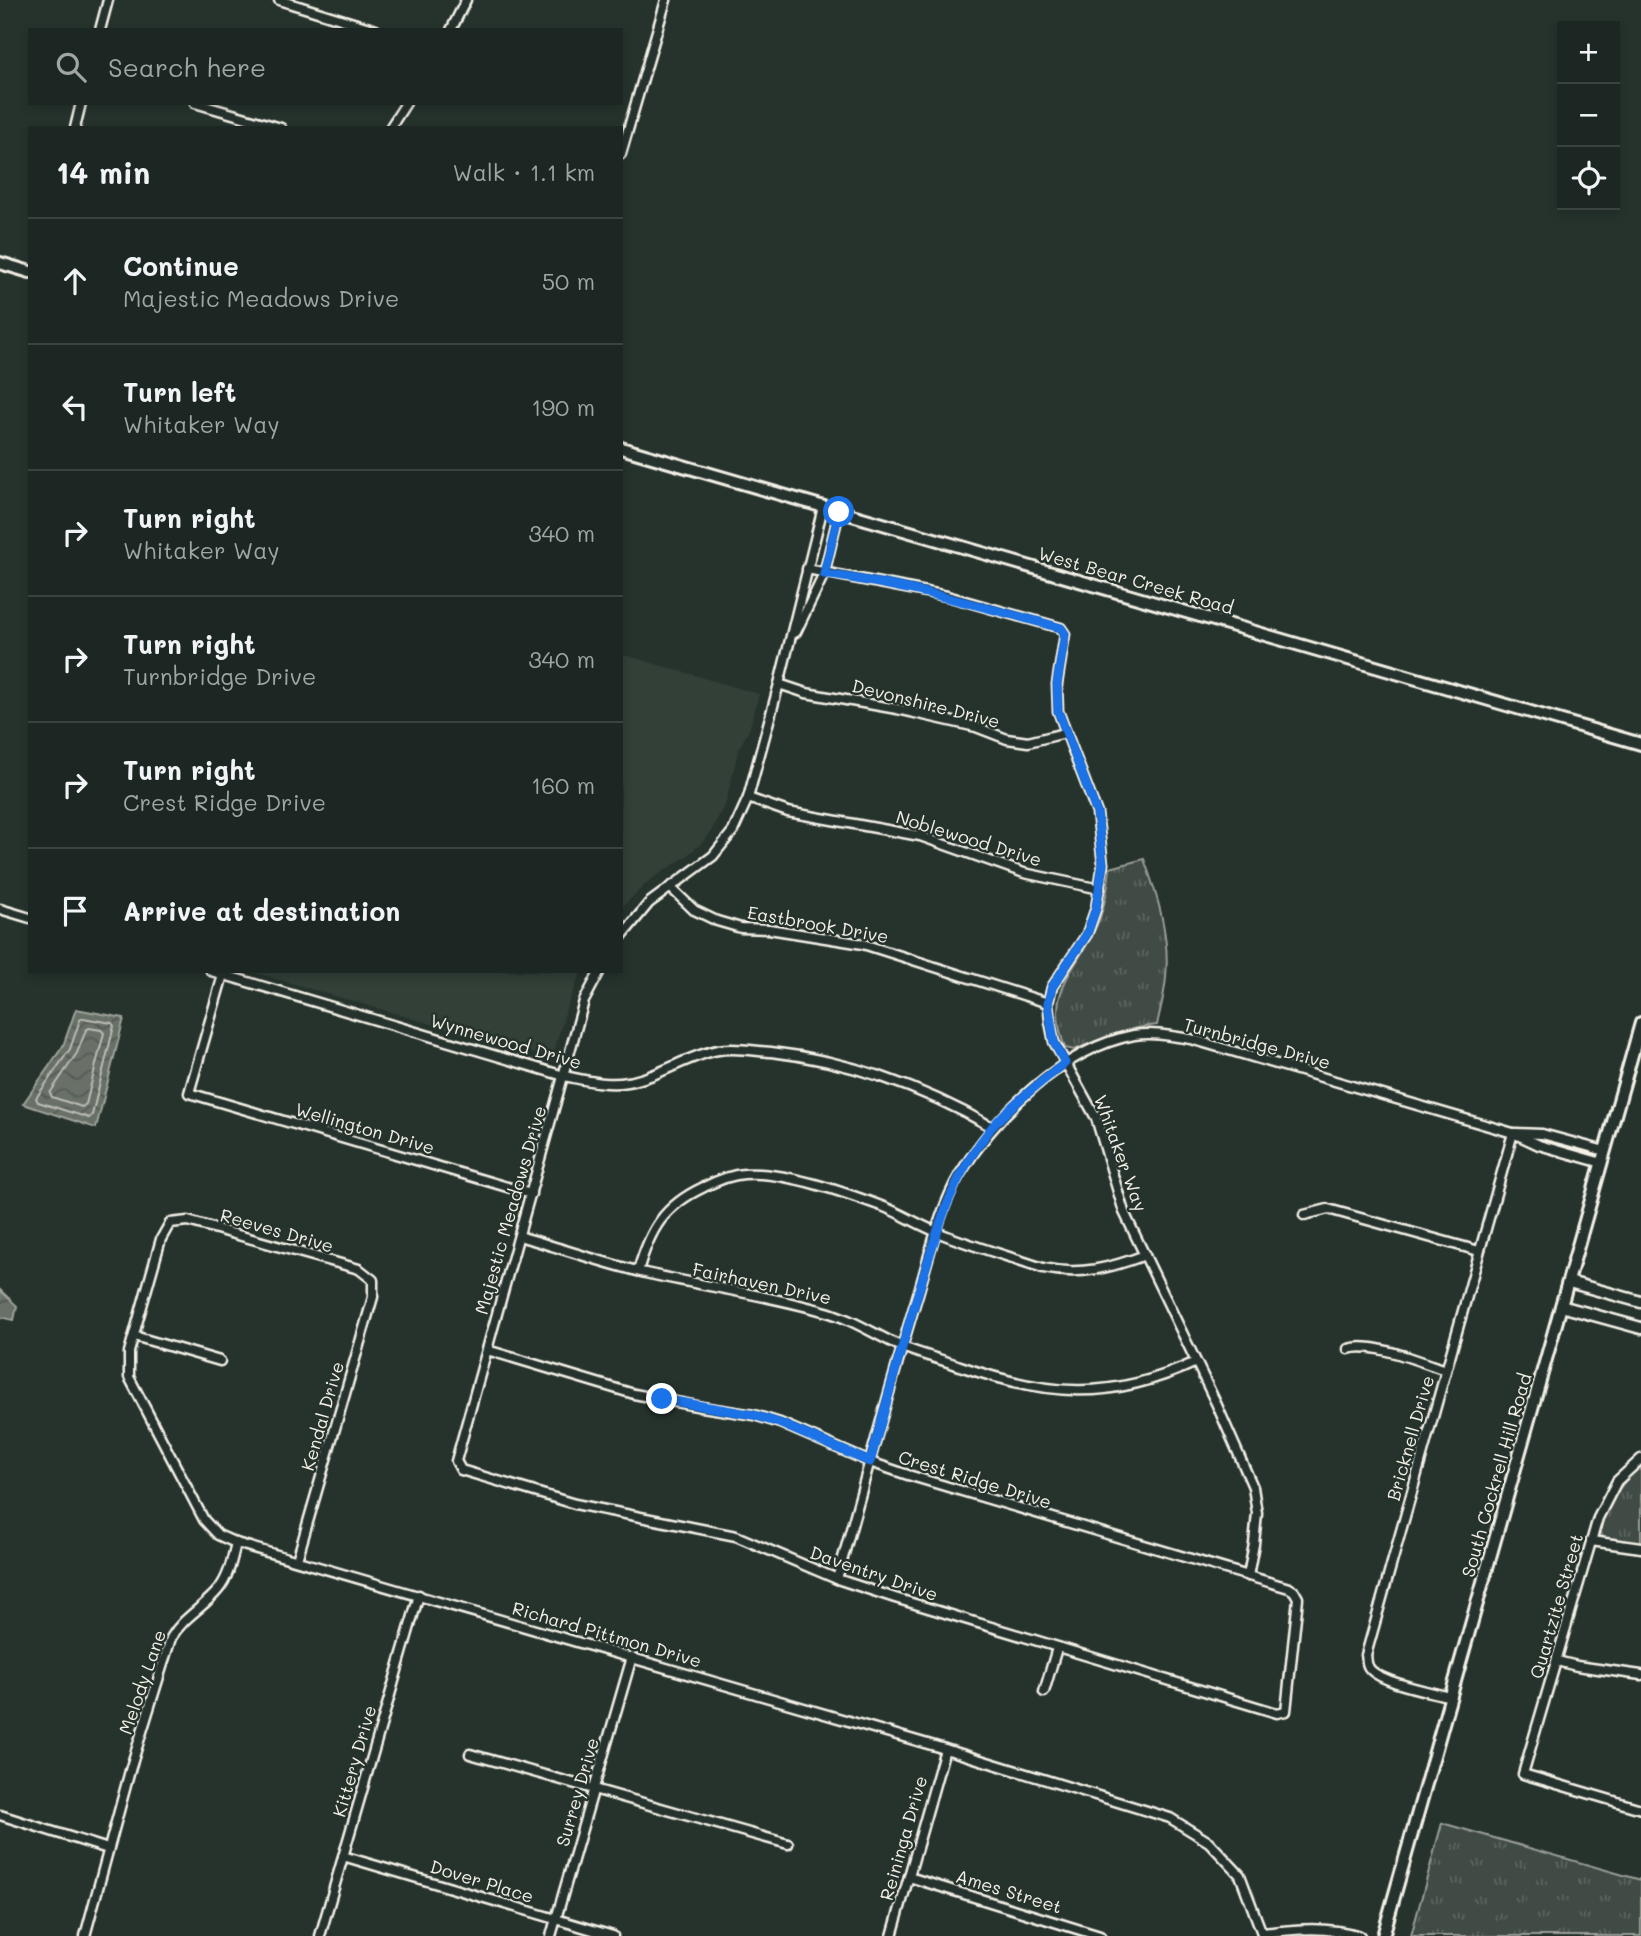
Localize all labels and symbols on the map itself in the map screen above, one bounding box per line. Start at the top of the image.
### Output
route start [823,496,854,527]
street label: West Bear Creek Road [1036,541,1236,619]
street label: Devonshire Drive [850,673,1002,733]
street label: Noblewood Drive [893,804,1045,872]
street label: Eastbrook Drive [746,900,890,948]
street label: Wynnewood Drive [428,1008,584,1074]
street label: Turnbridge Drive [1181,1012,1333,1074]
street label: Whitaker Way [1089,1091,1153,1215]
street label: Wellington Drive [293,1097,437,1159]
street label: Majestic Meadows Drive [469,1103,551,1317]
street label: Reeves Drive [218,1202,336,1258]
street label: Fairhaven Drive [690,1257,834,1309]
street label: Kendal Drive [295,1359,349,1473]
street label: South Cockrell Hill Road [1455,1370,1537,1580]
street label: Bricknell Drive [1381,1373,1439,1503]
route end [646,1383,677,1414]
street label: Crest Ridge Drive [896,1444,1054,1514]
street label: Quartzite Street [1524,1531,1588,1681]
street label: Daventry Drive [807,1540,941,1606]
street label: Richard Pittmon Drive [510,1595,704,1673]
street label: Melody Lane [113,1627,171,1737]
street label: Kittery Drive [327,1702,381,1820]
street label: Surrey Drive [550,1735,604,1849]
street label: Reininga Drive [874,1773,932,1903]
street label: Dover Place [427,1854,537,1908]
street label: Ames Street [953,1863,1065,1919]

